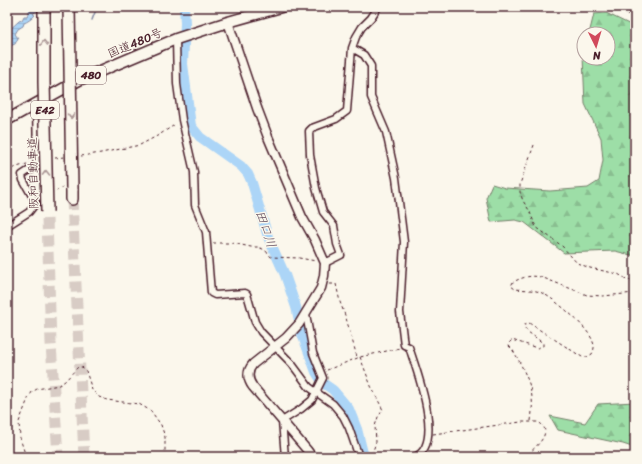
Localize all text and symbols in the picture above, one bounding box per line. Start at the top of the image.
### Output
street label: 国道480号 [104,21,166,65]
north arrow [576,26,616,66]
one-way arrow [40,40,48,46]
text: N [592,46,602,65]
road number: 480 [76,66,106,84]
road number: E42 [31,101,59,119]
one-way arrow [66,113,75,119]
street label: 阪和自動車道 [21,137,45,209]
one-way arrow [42,170,50,176]
water label: 田口川 [249,207,283,251]

